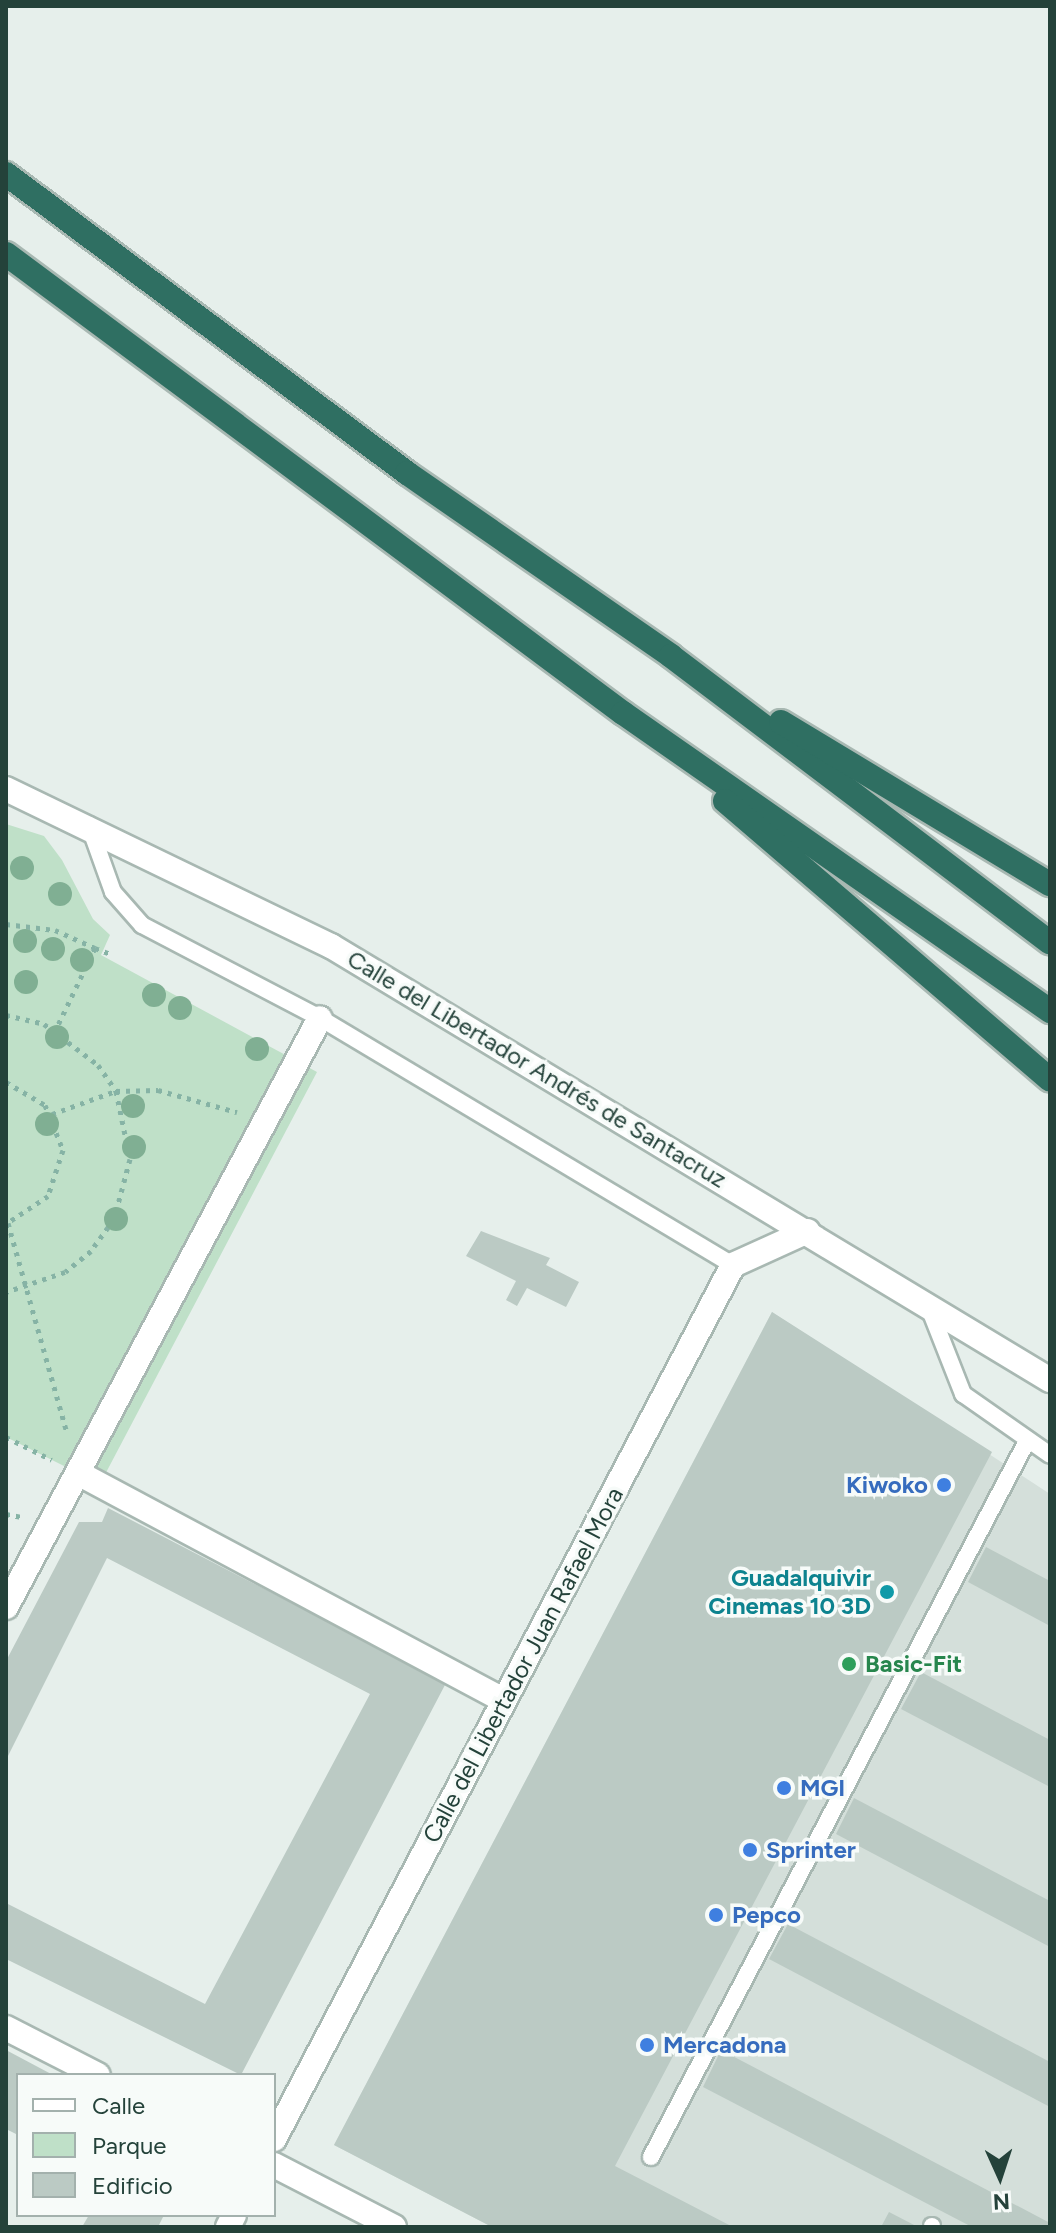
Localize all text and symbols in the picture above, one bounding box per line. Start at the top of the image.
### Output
street label: Calle del Libertador Andrés de Santacruz [342,944,732,1194]
place label: Kiwoko [846,1471,928,1499]
marker: Kiwoko [935,1476,953,1494]
street label: Calle del Libertador Juan Rafael Mora [417,1482,629,1848]
place label: Guadalquivir Cinemas 10 3D [708,1564,871,1620]
marker: Guadalquivir Cinemas 10 3D [878,1583,896,1601]
place label: Basic-Fit [865,1650,962,1678]
marker: Basic-Fit [840,1655,858,1673]
place label: MGI [800,1774,845,1802]
marker: MGI [775,1779,793,1797]
place label: Sprinter [766,1836,856,1864]
marker: Sprinter [741,1841,759,1859]
place label: Pepco [732,1901,801,1929]
marker: Pepco [707,1906,725,1924]
place label: Mercadona [663,2031,787,2059]
marker: Mercadona [638,2036,656,2054]
legend [16,2073,276,2217]
text: Calle [92,2091,145,2120]
text: Parque [92,2131,166,2160]
north arrow [960,2137,1040,2217]
text: Edificio [92,2171,173,2200]
text: N [992,2188,1010,2215]

